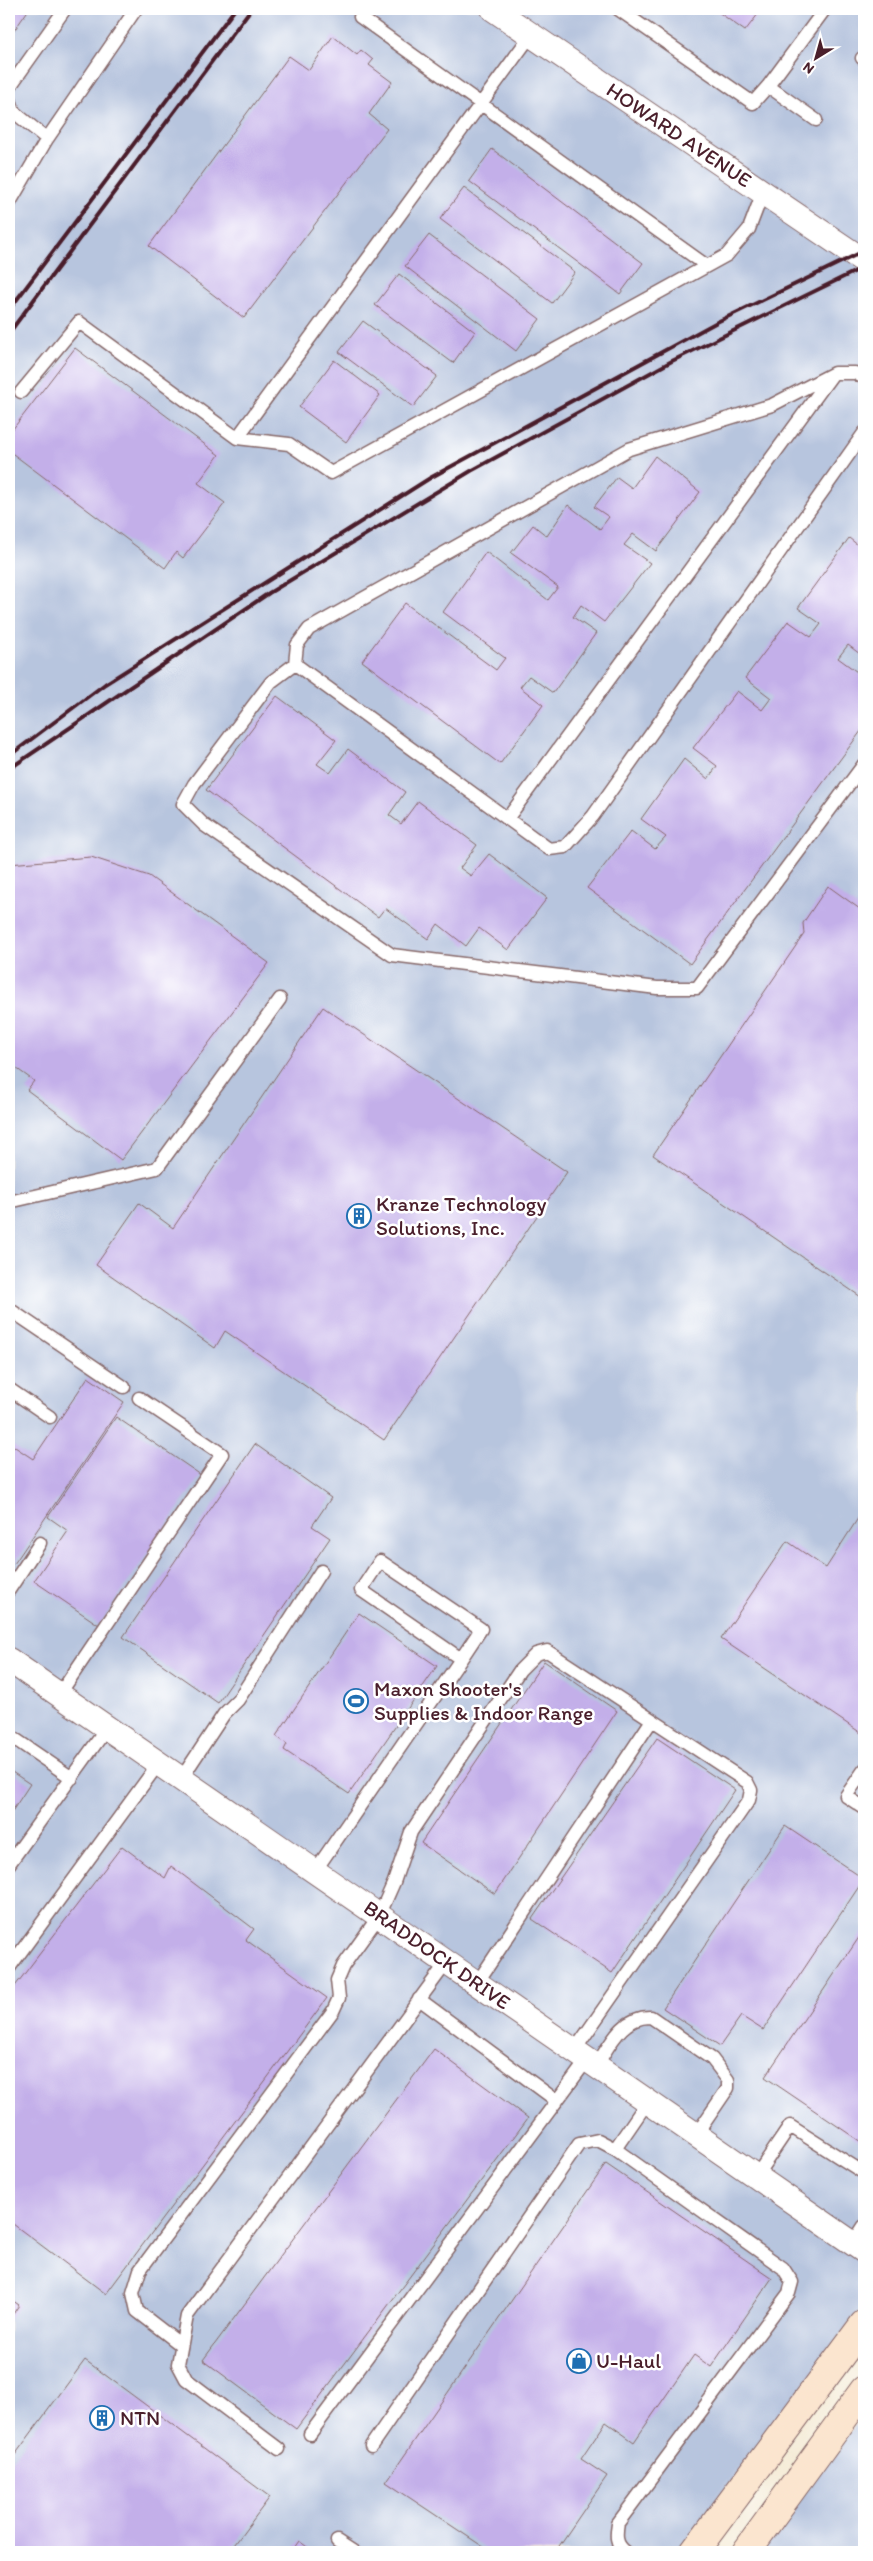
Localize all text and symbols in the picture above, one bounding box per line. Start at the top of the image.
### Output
north arrow [790,32,840,82]
text: N [800,58,817,78]
street label: HOWARD AVENUE [602,77,757,192]
place label: Kranze Technology Solutions, Inc. [376,1191,547,1240]
building icon: Kranze Technology Solutions, Inc. [346,1203,372,1229]
place label: Maxon Shooter's Supplies & Indoor Range [374,1676,593,1725]
sports icon: Maxon Shooter's Supplies & Indoor Range [343,1688,369,1714]
street label: BRADDOCK DRIVE [359,1895,515,2015]
shop icon: U-Haul [566,2348,592,2374]
place label: U-Haul [596,2348,661,2373]
building icon: NTN [89,2405,115,2431]
place label: NTN [120,2405,160,2430]

